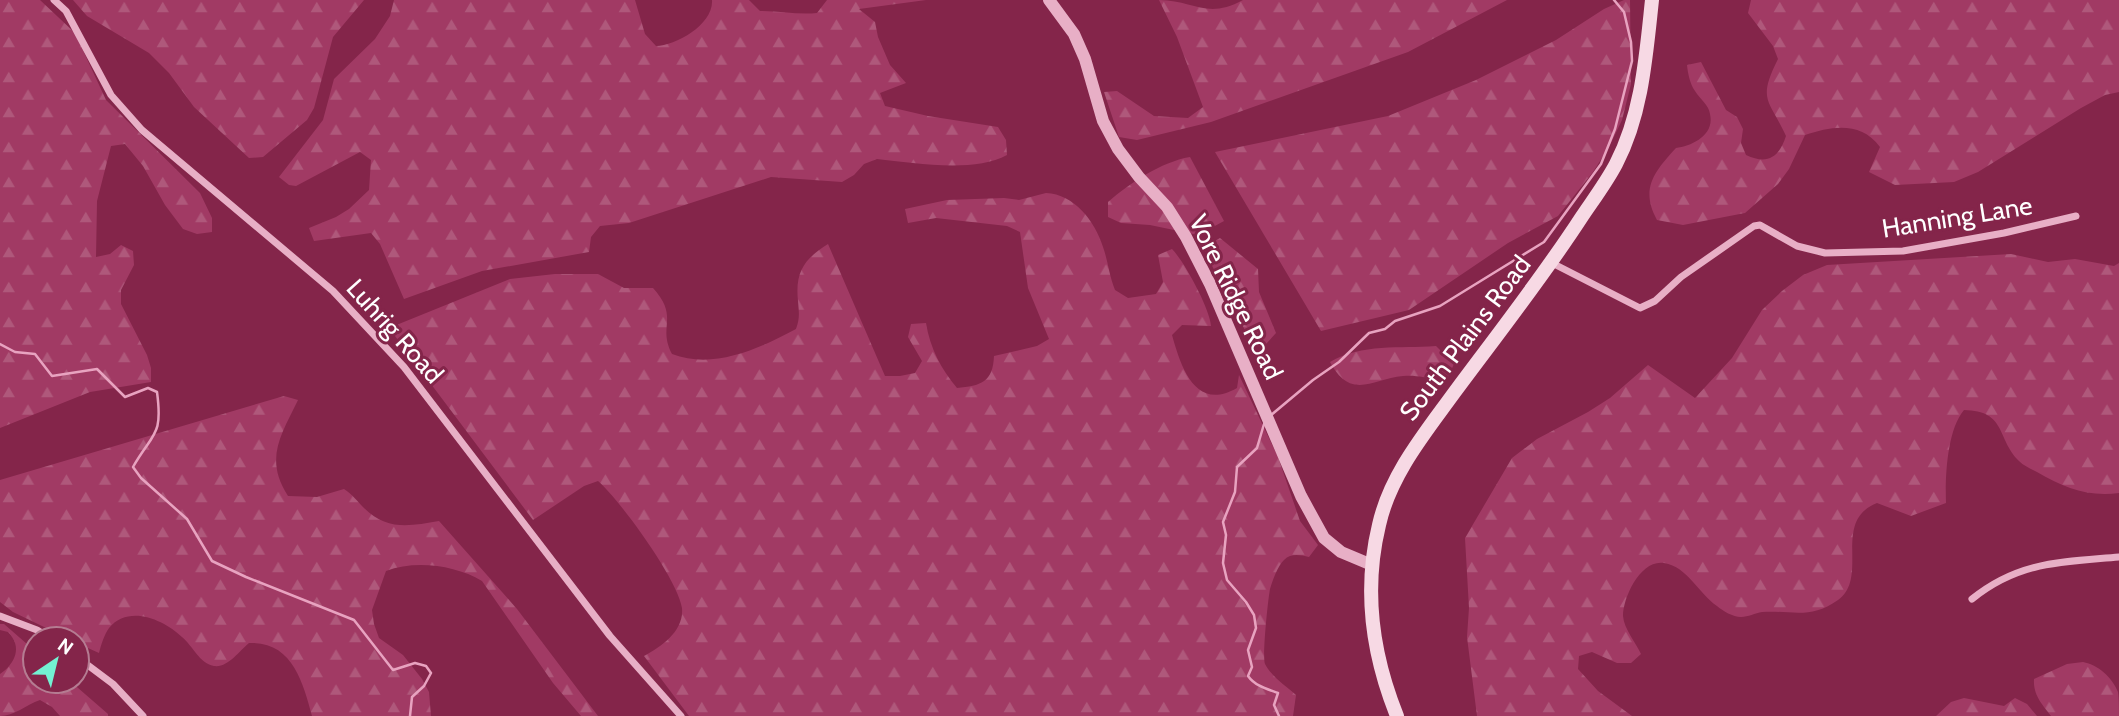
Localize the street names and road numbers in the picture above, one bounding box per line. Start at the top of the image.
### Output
street label: Hanning Lane [1880,189,2034,245]
street label: Vore Ridge Road [1182,209,1290,385]
street label: South Plains Road [1393,249,1537,427]
street label: Luhrig Road [340,272,450,390]

